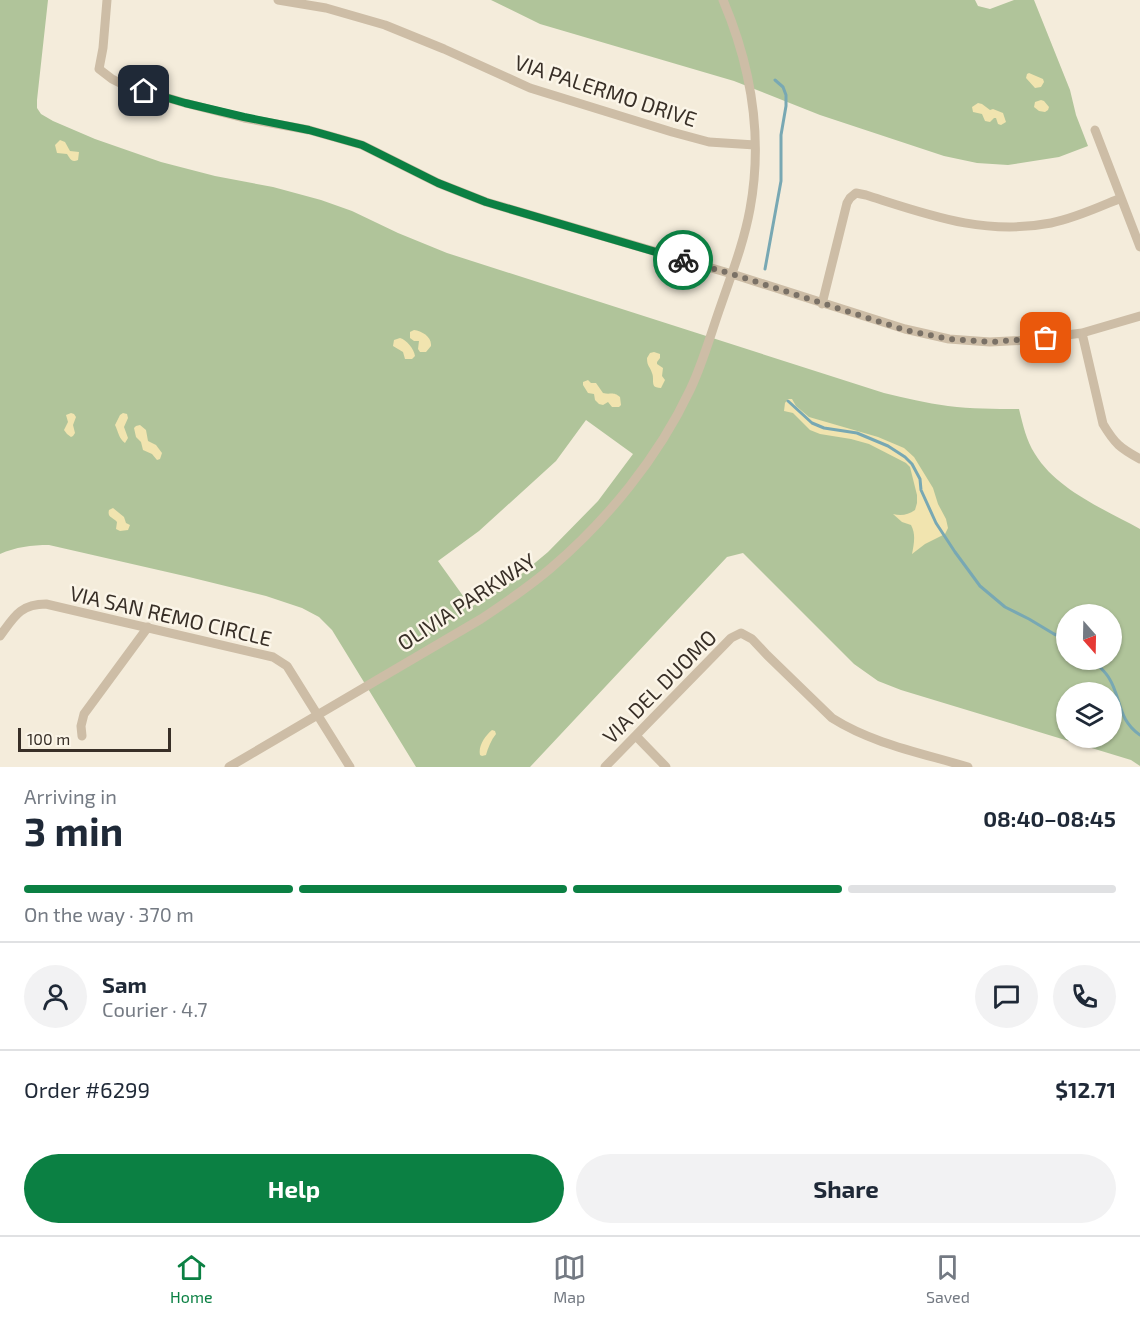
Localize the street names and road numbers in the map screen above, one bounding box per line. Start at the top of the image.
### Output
street label: VIA PALERMO DRIVE [512,49,700,131]
street label: OLIVIA PARKWAY [392,547,540,655]
street label: VIA SAN REMO CIRCLE [67,580,275,650]
street label: VIA DEL DUOMO [597,624,721,748]

